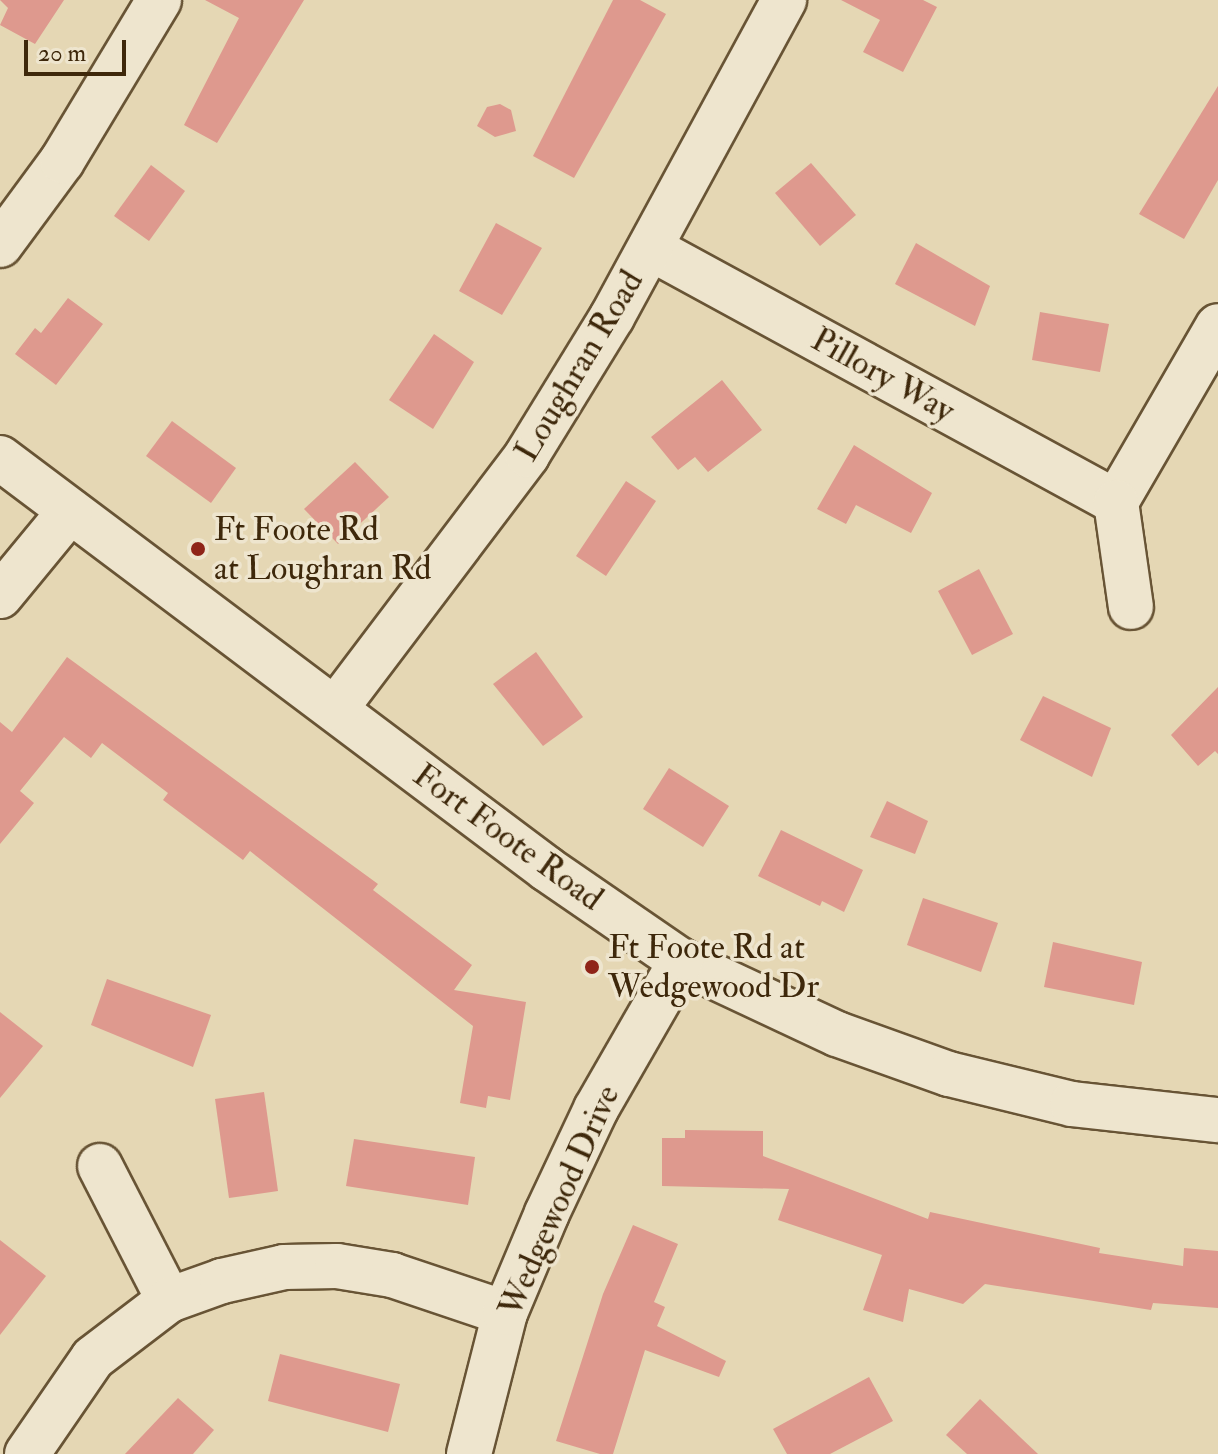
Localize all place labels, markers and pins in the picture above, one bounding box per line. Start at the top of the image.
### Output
place label: Ft Foote Rd at Loughran Rd [214,509,432,588]
marker: Ft Foote Rd at Loughran Rd [189,540,207,558]
place label: Ft Foote Rd at Wedgewood Dr [608,927,819,1006]
marker: Ft Foote Rd at Wedgewood Dr [583,958,601,976]

